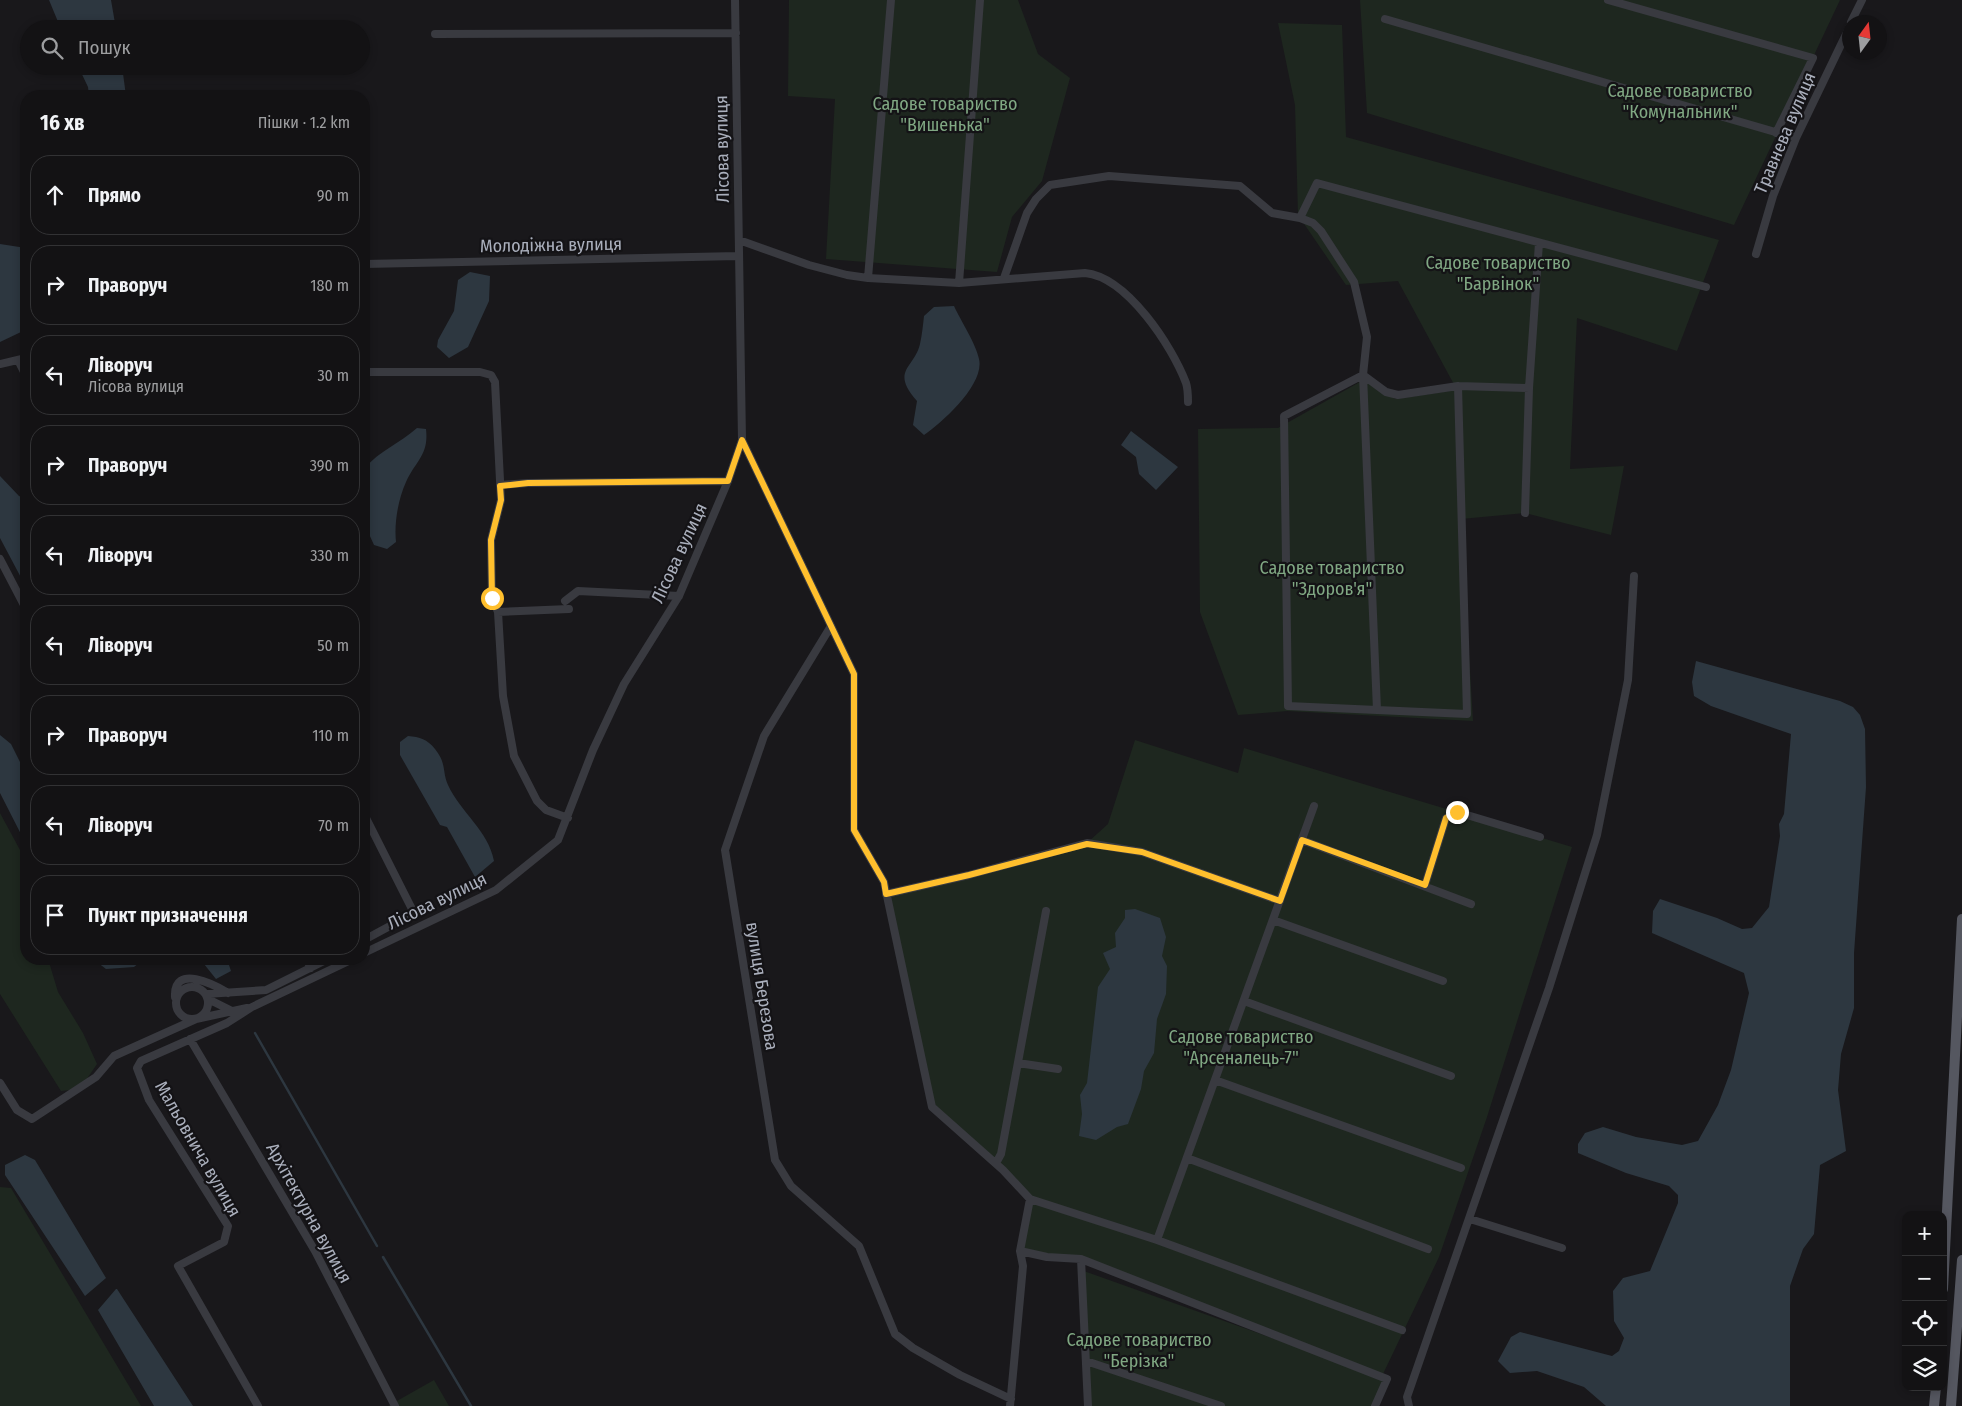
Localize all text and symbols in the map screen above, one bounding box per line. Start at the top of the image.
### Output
north arrow [1842,15,1887,60]
search box [20,20,370,75]
icon: search [38,34,66,62]
text: Пошук [78,36,130,59]
street label: Травнева вулиця [1749,69,1821,197]
park label: Садове товариство "Комунальник" [1607,80,1753,123]
park label: Садове товариство "Вишенька" [872,93,1018,136]
street label: Лісова вулиця [710,95,734,203]
text: 16 хв [40,110,85,136]
text: Пішки · 1.2 km [258,113,350,132]
icon: ahead [41,181,69,209]
text: Прямо [88,184,141,207]
text: 90 m [317,186,349,205]
street label: Молодіжна вулиця [480,233,622,257]
park label: Садове товариство "Барвінок" [1425,252,1571,295]
icon: right [41,271,69,299]
text: Праворуч [88,274,167,297]
text: 180 m [310,276,349,295]
text: Ліворуч [88,354,153,377]
icon: left [41,361,69,389]
text: 30 m [317,366,349,385]
text: Лісова вулиця [88,377,184,396]
icon: right [41,451,69,479]
text: Праворуч [88,454,167,477]
text: 390 m [310,456,349,475]
street label: Лісова вулиця [646,499,712,607]
icon: left [41,541,69,569]
text: Ліворуч [88,544,153,567]
text: 330 m [310,546,349,565]
park label: Садове товариство "Здоров'я" [1259,557,1405,600]
route start [481,587,504,610]
icon: left [41,631,69,659]
text: Ліворуч [88,634,153,657]
text: 50 m [317,636,349,655]
icon: right [41,721,69,749]
text: Праворуч [88,724,167,747]
text: 110 m [312,726,349,745]
route end [1446,801,1469,824]
icon: left [41,811,69,839]
text: Ліворуч [88,814,153,837]
text: 70 m [318,816,349,835]
street label: Лісова вулиця [384,867,490,935]
icon: arrive [41,901,69,929]
text: Пункт призначення [88,904,248,927]
street label: вулиця Березова [741,920,783,1052]
park label: Садове товариство "Арсеналець-7" [1168,1026,1314,1069]
street label: Мальовнича вулиця [150,1077,246,1221]
street label: Архітектурна вулиця [261,1139,357,1287]
map controls [1902,1211,1947,1391]
button: + [1902,1211,1947,1256]
button: − [1902,1256,1947,1301]
button: locate [1902,1301,1947,1346]
park label: Садове товариство "Берізка" [1066,1329,1212,1372]
button: layers [1902,1346,1947,1391]

